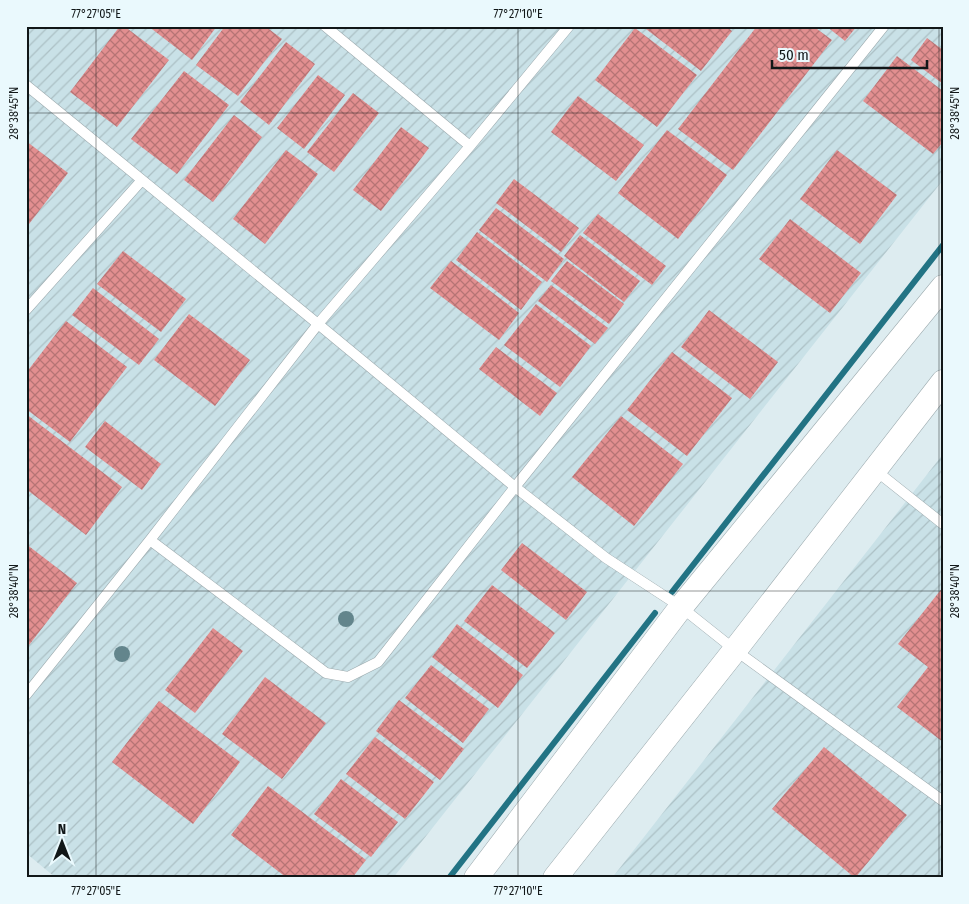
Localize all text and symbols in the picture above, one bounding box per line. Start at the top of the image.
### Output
text: 77°27'05"E [71,7,121,21]
text: 77°27'10"E [493,7,543,21]
scale bar [772,38,926,70]
text: 50 m [779,46,809,64]
text: 28°38'45"N [7,87,21,139]
text: 28°38'45"N [948,87,962,139]
text: 28°38'40"N [7,564,21,618]
text: 28°38'40"N [948,564,962,618]
north arrow [38,816,88,866]
text: N [58,821,66,838]
text: 77°27'05"E [71,884,121,898]
text: 77°27'10"E [493,884,543,898]

